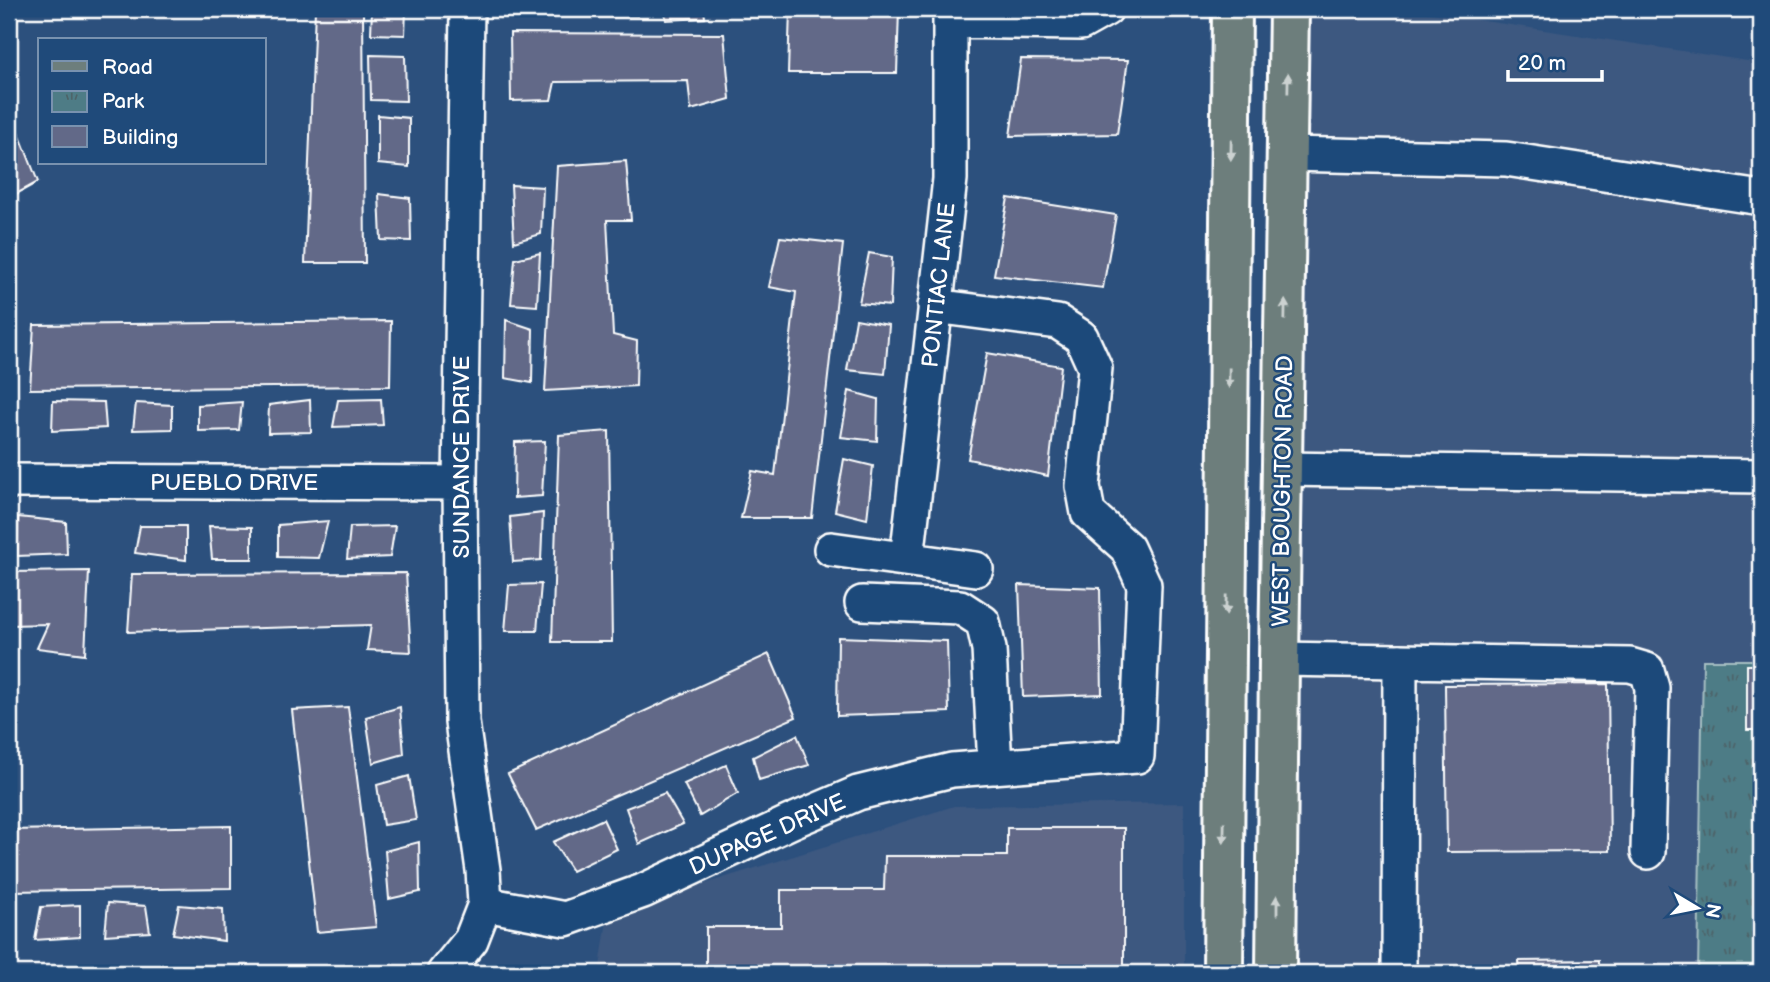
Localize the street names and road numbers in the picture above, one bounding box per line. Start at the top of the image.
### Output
street label: PONTIAC LANE [916,201,962,369]
street label: WEST BOUGHTON ROAD [1267,355,1299,627]
street label: SUNDANCE DRIVE [448,356,476,558]
street label: PUEBLO DRIVE [150,469,318,497]
street label: DUPAGE DRIVE [685,788,850,882]

